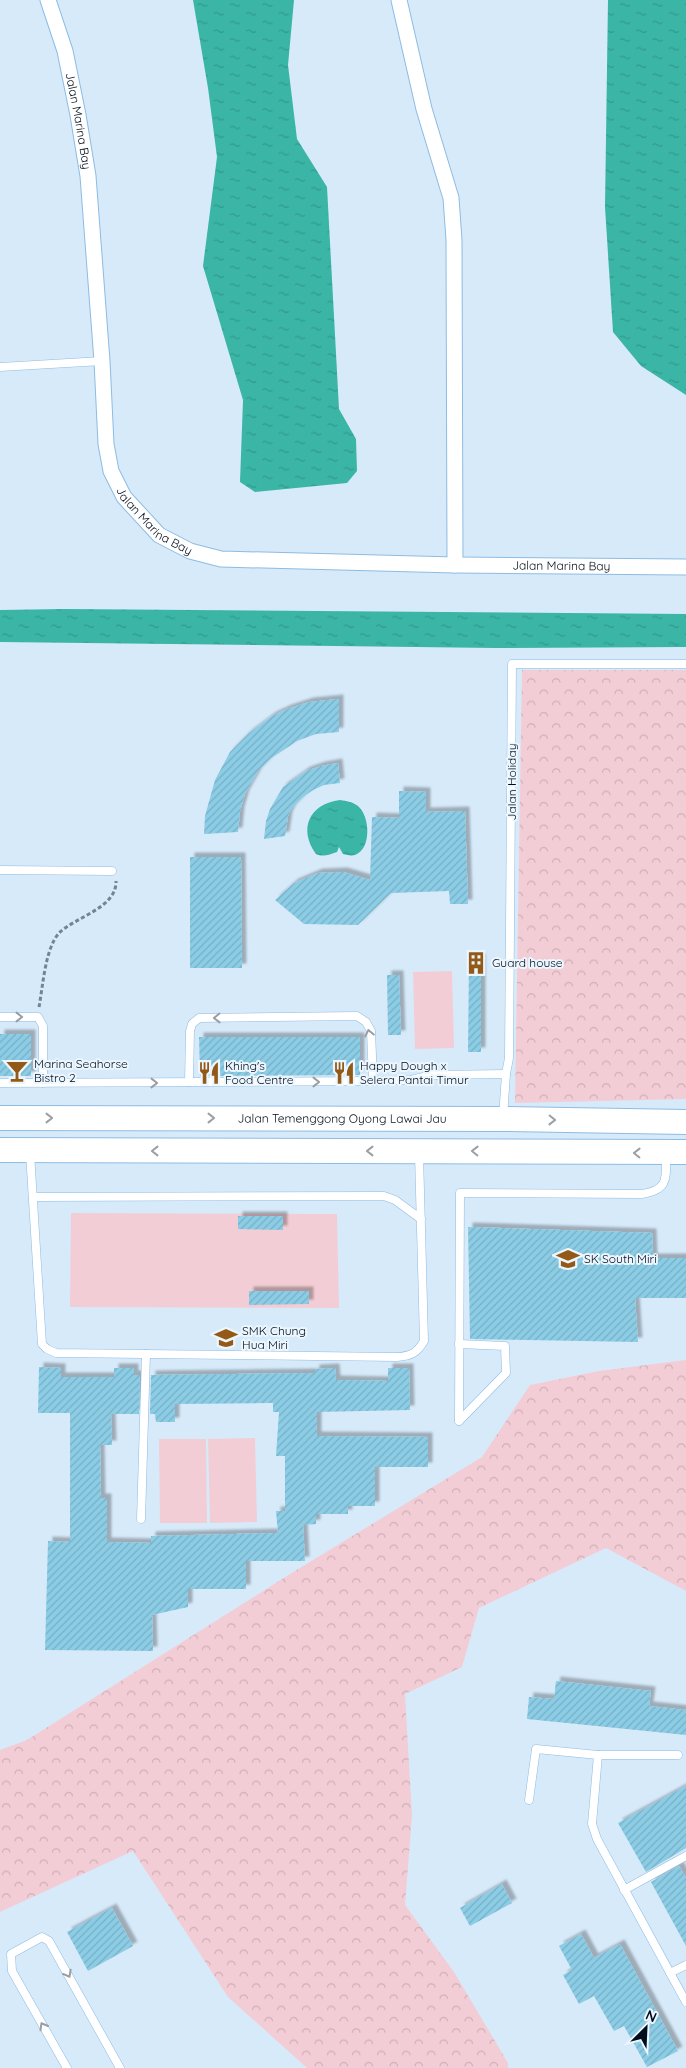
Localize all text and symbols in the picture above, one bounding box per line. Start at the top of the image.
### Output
street label: Jalan Marina Bay [63,71,95,170]
street label: Jalan Marina Bay [113,484,195,558]
street label: Jalan Marina Bay [512,557,611,573]
street label: Jalan Holiday [504,744,519,820]
building icon: Guard house [463,950,489,976]
place label: Guard house [492,955,563,970]
one-way arrow [16,1012,23,1022]
one-way arrow [212,1013,220,1023]
one-way arrow [364,1029,375,1037]
place label: Marina Seahorse Bistro 2 [34,1056,128,1085]
bar icon: Marina Seahorse Bistro 2 [4,1058,30,1084]
place label: Khing's Food Centre [225,1058,294,1087]
place label: Happy Dough x Selera Pantai Timur [360,1058,469,1087]
restaurant icon: Khing's Food Centre [196,1060,222,1086]
restaurant icon: Happy Dough x Selera Pantai Timur [331,1060,357,1086]
one-way arrow [312,1077,320,1087]
one-way arrow [150,1078,158,1088]
street label: Jalan Temenggong Oyong Lawai Jau [237,1110,447,1126]
one-way arrow [45,1113,53,1123]
one-way arrow [208,1113,215,1123]
one-way arrow [548,1115,556,1125]
one-way arrow [151,1146,158,1156]
one-way arrow [366,1146,374,1156]
one-way arrow [471,1146,478,1156]
one-way arrow [633,1148,641,1158]
school or university icon: SK South Miri [555,1246,581,1272]
place label: SK South Miri [584,1251,657,1266]
place label: SMK Chung Hua Miri [242,1323,306,1352]
school or university icon: SMK Chung Hua Miri [213,1325,239,1351]
one-way arrow [62,1969,72,1978]
north arrow [621,2003,671,2053]
text: N [643,2006,660,2026]
one-way arrow [39,2022,49,2031]

